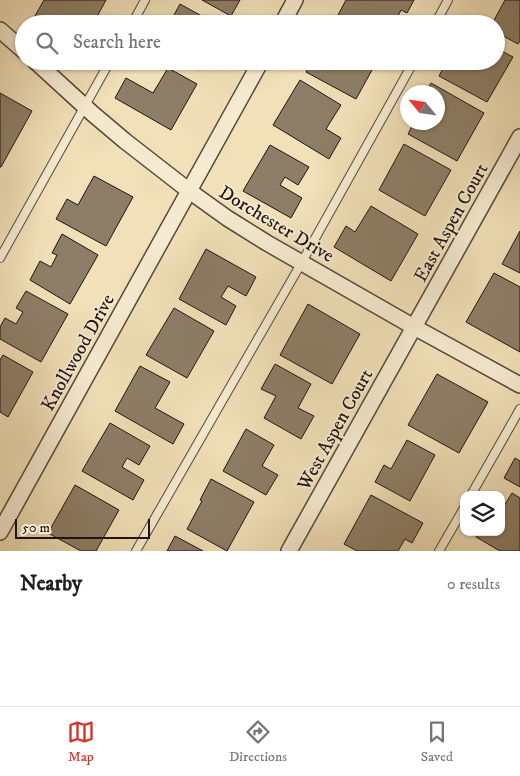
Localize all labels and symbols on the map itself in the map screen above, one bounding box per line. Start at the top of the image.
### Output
north arrow [400,85,445,130]
street label: East Aspen Court [409,159,493,286]
street label: Dorchester Drive [215,181,338,268]
street label: Knollwood Drive [37,290,120,415]
street label: West Aspen Court [292,365,378,495]
scale bar [15,516,150,539]

